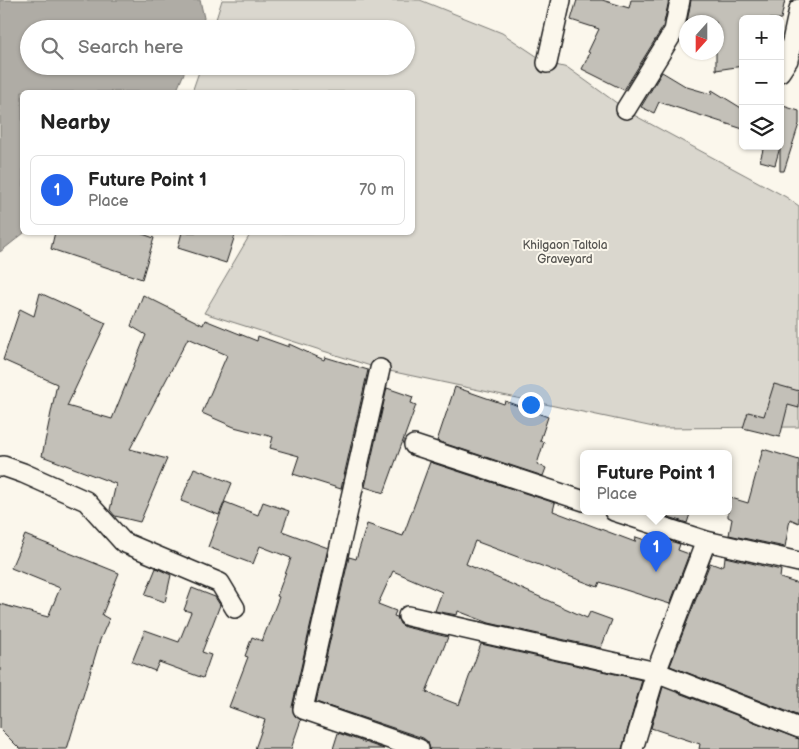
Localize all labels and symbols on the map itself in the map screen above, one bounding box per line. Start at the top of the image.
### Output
north arrow [679,15,724,60]
park label: Khilgaon Taltola Graveyard [523,238,608,267]
your location [518,392,544,418]
pin: 1 [640,531,672,572]

